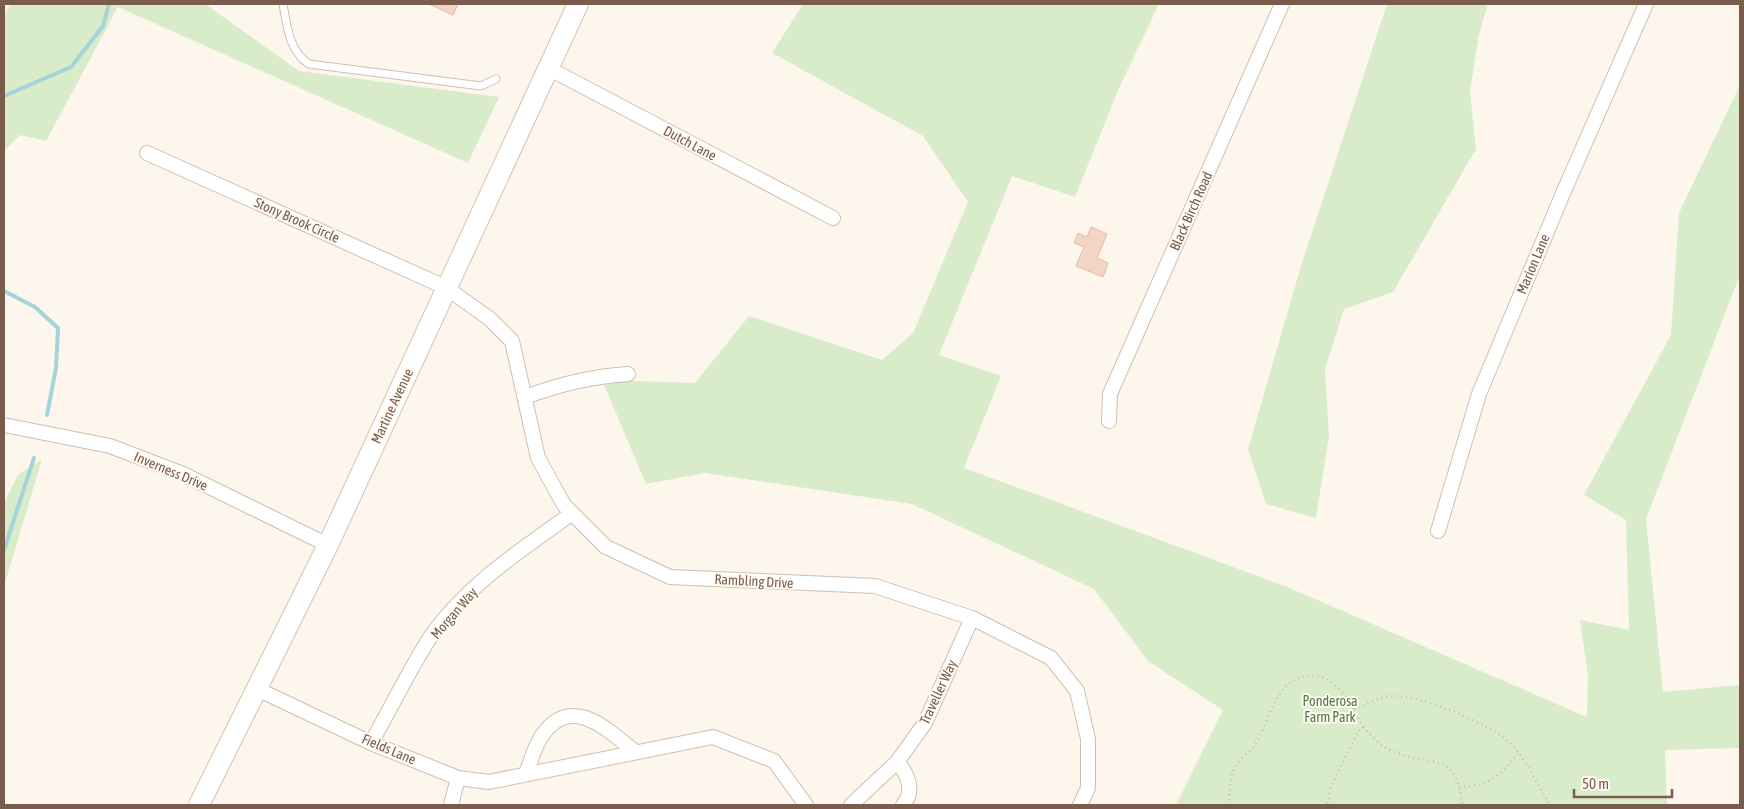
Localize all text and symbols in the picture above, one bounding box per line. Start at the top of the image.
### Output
street label: Dutch Lane [661,122,719,164]
street label: Black Birch Road [1166,169,1216,253]
street label: Stony Brook Circle [252,194,342,246]
street label: Marion Lane [1513,232,1553,296]
street label: Martine Avenue [368,366,416,446]
street label: Inverness Drive [132,448,210,494]
street label: Rambling Drive [714,571,794,591]
street label: Morgan Way [427,584,481,642]
street label: Traveller Way [916,657,960,727]
park label: Ponderosa Farm Park [1302,693,1358,725]
street label: Fields Lane [359,730,419,768]
scale bar [1574,766,1672,798]
text: 50 m [1582,775,1609,792]

